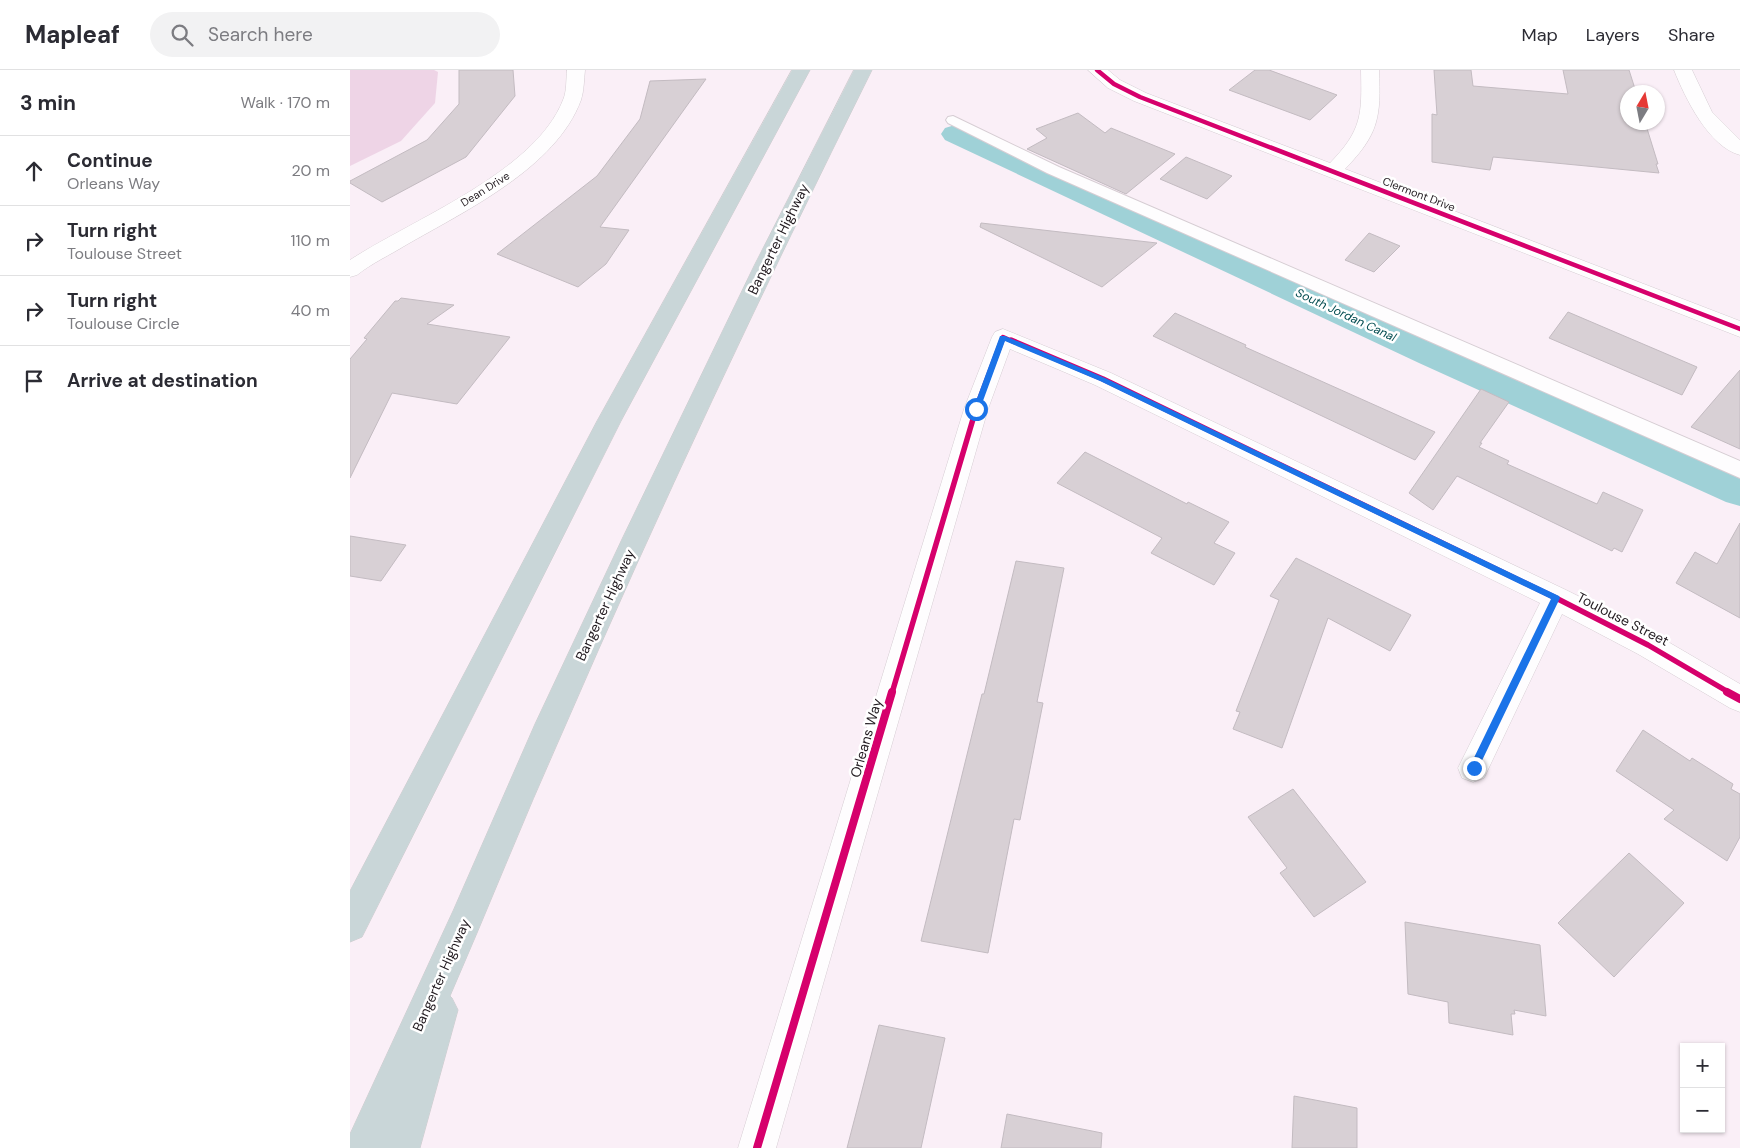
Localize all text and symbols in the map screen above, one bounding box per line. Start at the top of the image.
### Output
search box [150,12,500,57]
text: Mapleaf [25,19,120,50]
icon: search [168,21,196,49]
text: Search here [208,22,313,47]
text: Map [1522,23,1558,47]
text: Layers [1586,23,1640,47]
text: Share [1668,23,1715,47]
north arrow [1620,85,1665,130]
text: 3 min [20,89,76,117]
text: Walk · 170 m [241,92,330,113]
text: Continue [67,148,153,173]
icon: ahead [20,157,48,185]
text: 20 m [291,160,330,181]
street label: Dean Drive [458,168,512,210]
text: Orleans Way [67,173,160,194]
street label: Clermont Drive [1381,174,1457,214]
street label: Bangerter Highway [743,180,813,297]
text: Turn right [67,218,157,243]
icon: right [20,227,48,255]
text: 110 m [291,230,330,251]
text: Toulouse Street [67,243,182,264]
water label: South Jordan Canal [1293,285,1399,345]
text: Turn right [67,288,157,313]
icon: right [20,297,48,325]
text: 40 m [291,300,330,321]
text: Toulouse Circle [67,313,180,334]
icon: arrive [20,367,48,395]
text: Arrive at destination [67,368,258,393]
route start [965,398,988,421]
street label: Bangerter Highway [571,546,639,664]
street label: Toulouse Street [1574,588,1672,650]
street label: Orleans Way [846,696,886,780]
route end [1463,757,1486,780]
street label: Bangerter Highway [408,916,474,1034]
map controls [1680,1043,1725,1133]
button: + [1680,1043,1725,1088]
button: − [1680,1088,1725,1133]

